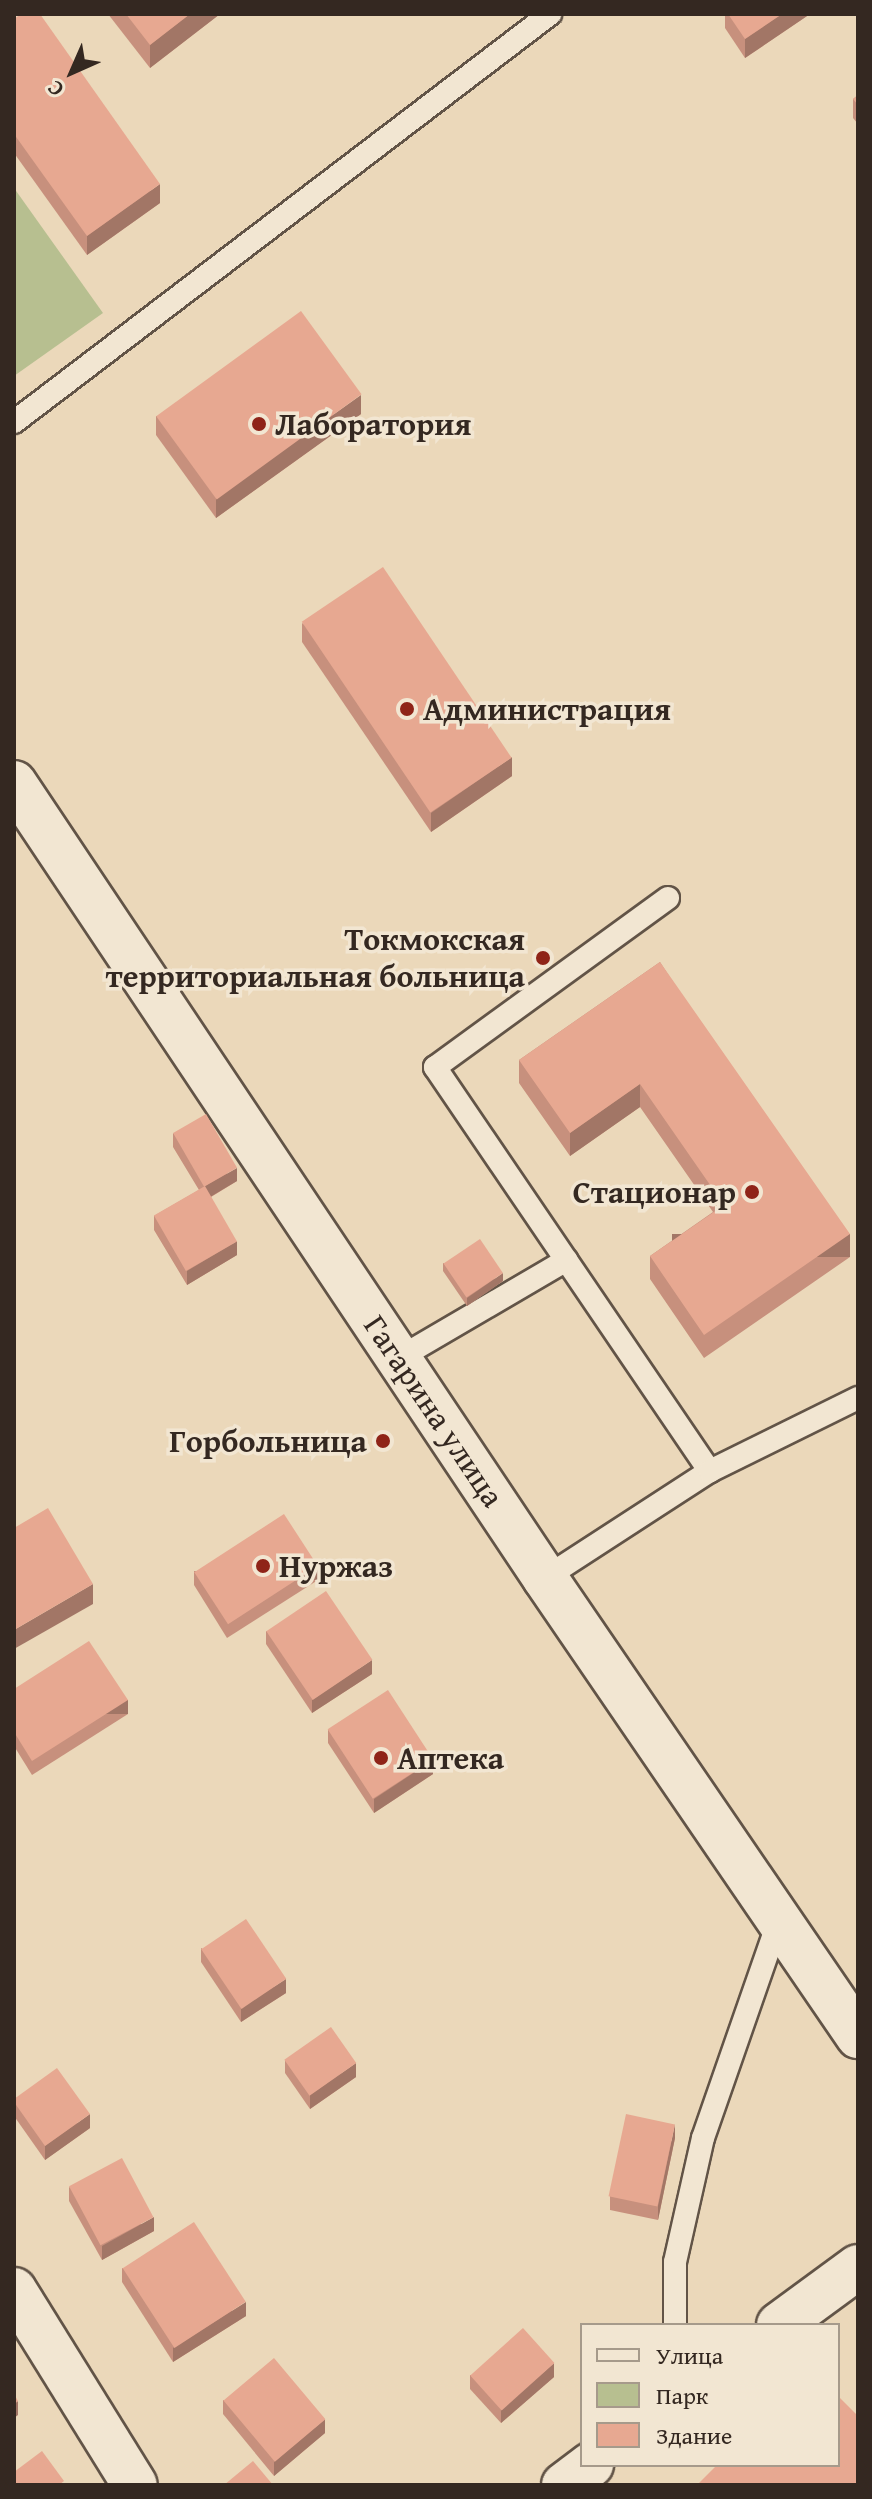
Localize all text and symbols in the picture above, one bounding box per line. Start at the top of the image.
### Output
north arrow [32,32,112,112]
text: С [39,73,71,105]
place label: Лаборатория [275,405,471,443]
marker: Лаборатория [250,415,268,433]
place label: Администрация [423,690,671,728]
marker: Администрация [398,700,416,718]
place label: Токмокская территориальная больница [106,921,525,996]
marker: Токмокская территориальная больница [532,947,554,969]
place label: Cтационар [573,1173,736,1211]
marker: Cтационар [743,1183,761,1201]
street label: Гагарина улица [356,1308,512,1514]
place label: Горбольница [169,1422,367,1460]
marker: Горбольница [374,1432,392,1450]
place label: Нуржаз [279,1547,393,1585]
marker: Нуржаз [254,1557,272,1575]
place label: Аптека [397,1739,504,1777]
marker: Аптека [372,1749,390,1767]
legend [580,2323,840,2467]
text: Улица [656,2338,723,2373]
text: Парк [656,2378,708,2413]
text: Здание [656,2418,732,2453]

